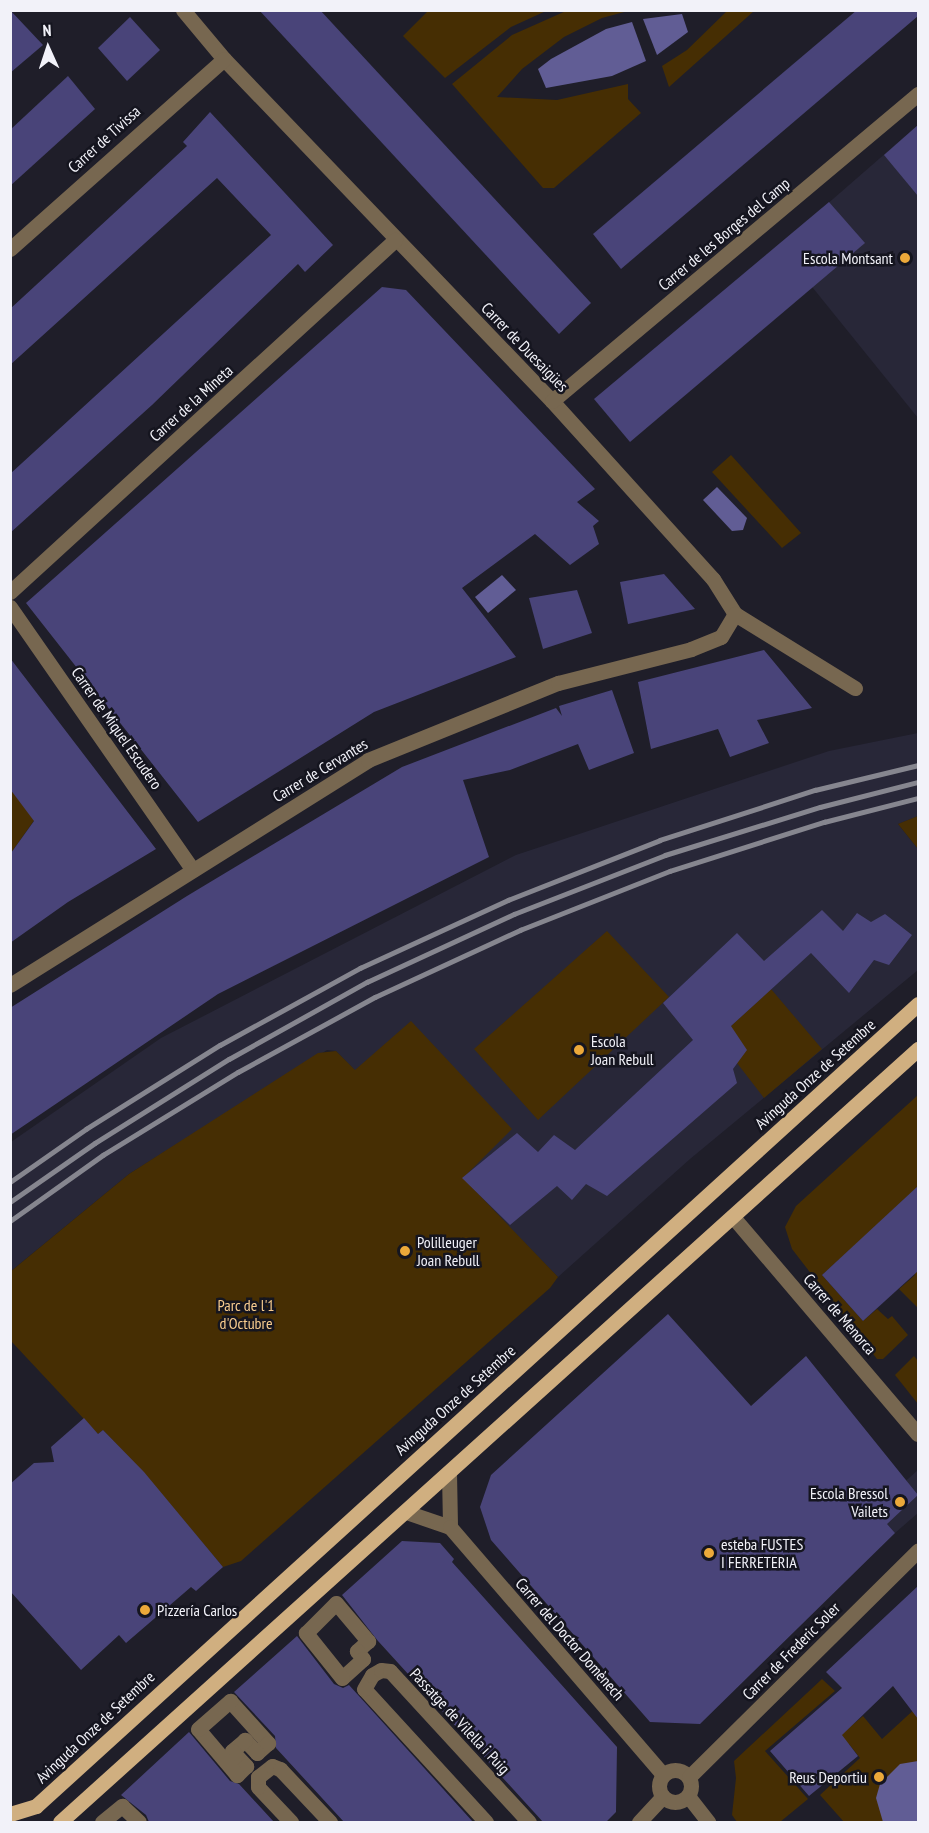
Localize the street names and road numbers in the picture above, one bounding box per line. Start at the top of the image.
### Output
street label: Carrer de Tivissa [64,101,144,177]
street label: Carrer de les Borges del Camp [654,173,794,295]
street label: Carrer de Duesaigües [478,298,572,396]
street label: Carrer de la Mineta [145,361,237,445]
street label: Carrer de Miquel Escudero [68,663,166,793]
street label: Carrer de Cervantes [269,734,371,806]
street label: Avinguda Onze de Setembre [751,1015,879,1133]
street label: Carrer de Menorca [800,1270,880,1358]
street label: Avinguda Onze de Setembre [391,1341,519,1459]
street label: Carrer del Doctor Domènech [512,1574,628,1704]
street label: Carrer de Frederic Soler [738,1598,844,1704]
street label: Passatge de Vilella i Puig [406,1664,514,1778]
street label: Avinguda Onze de Setembre [32,1667,158,1787]

